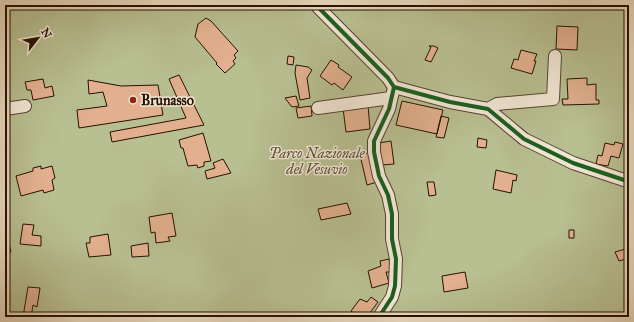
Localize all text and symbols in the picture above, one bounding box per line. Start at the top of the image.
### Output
north arrow [18,18,58,58]
text: N [38,26,54,41]
place label: Brunasso [141,92,194,109]
marker: Brunasso [128,95,138,105]
park label: Parco Nazionale del Vesuvio [269,145,366,178]

